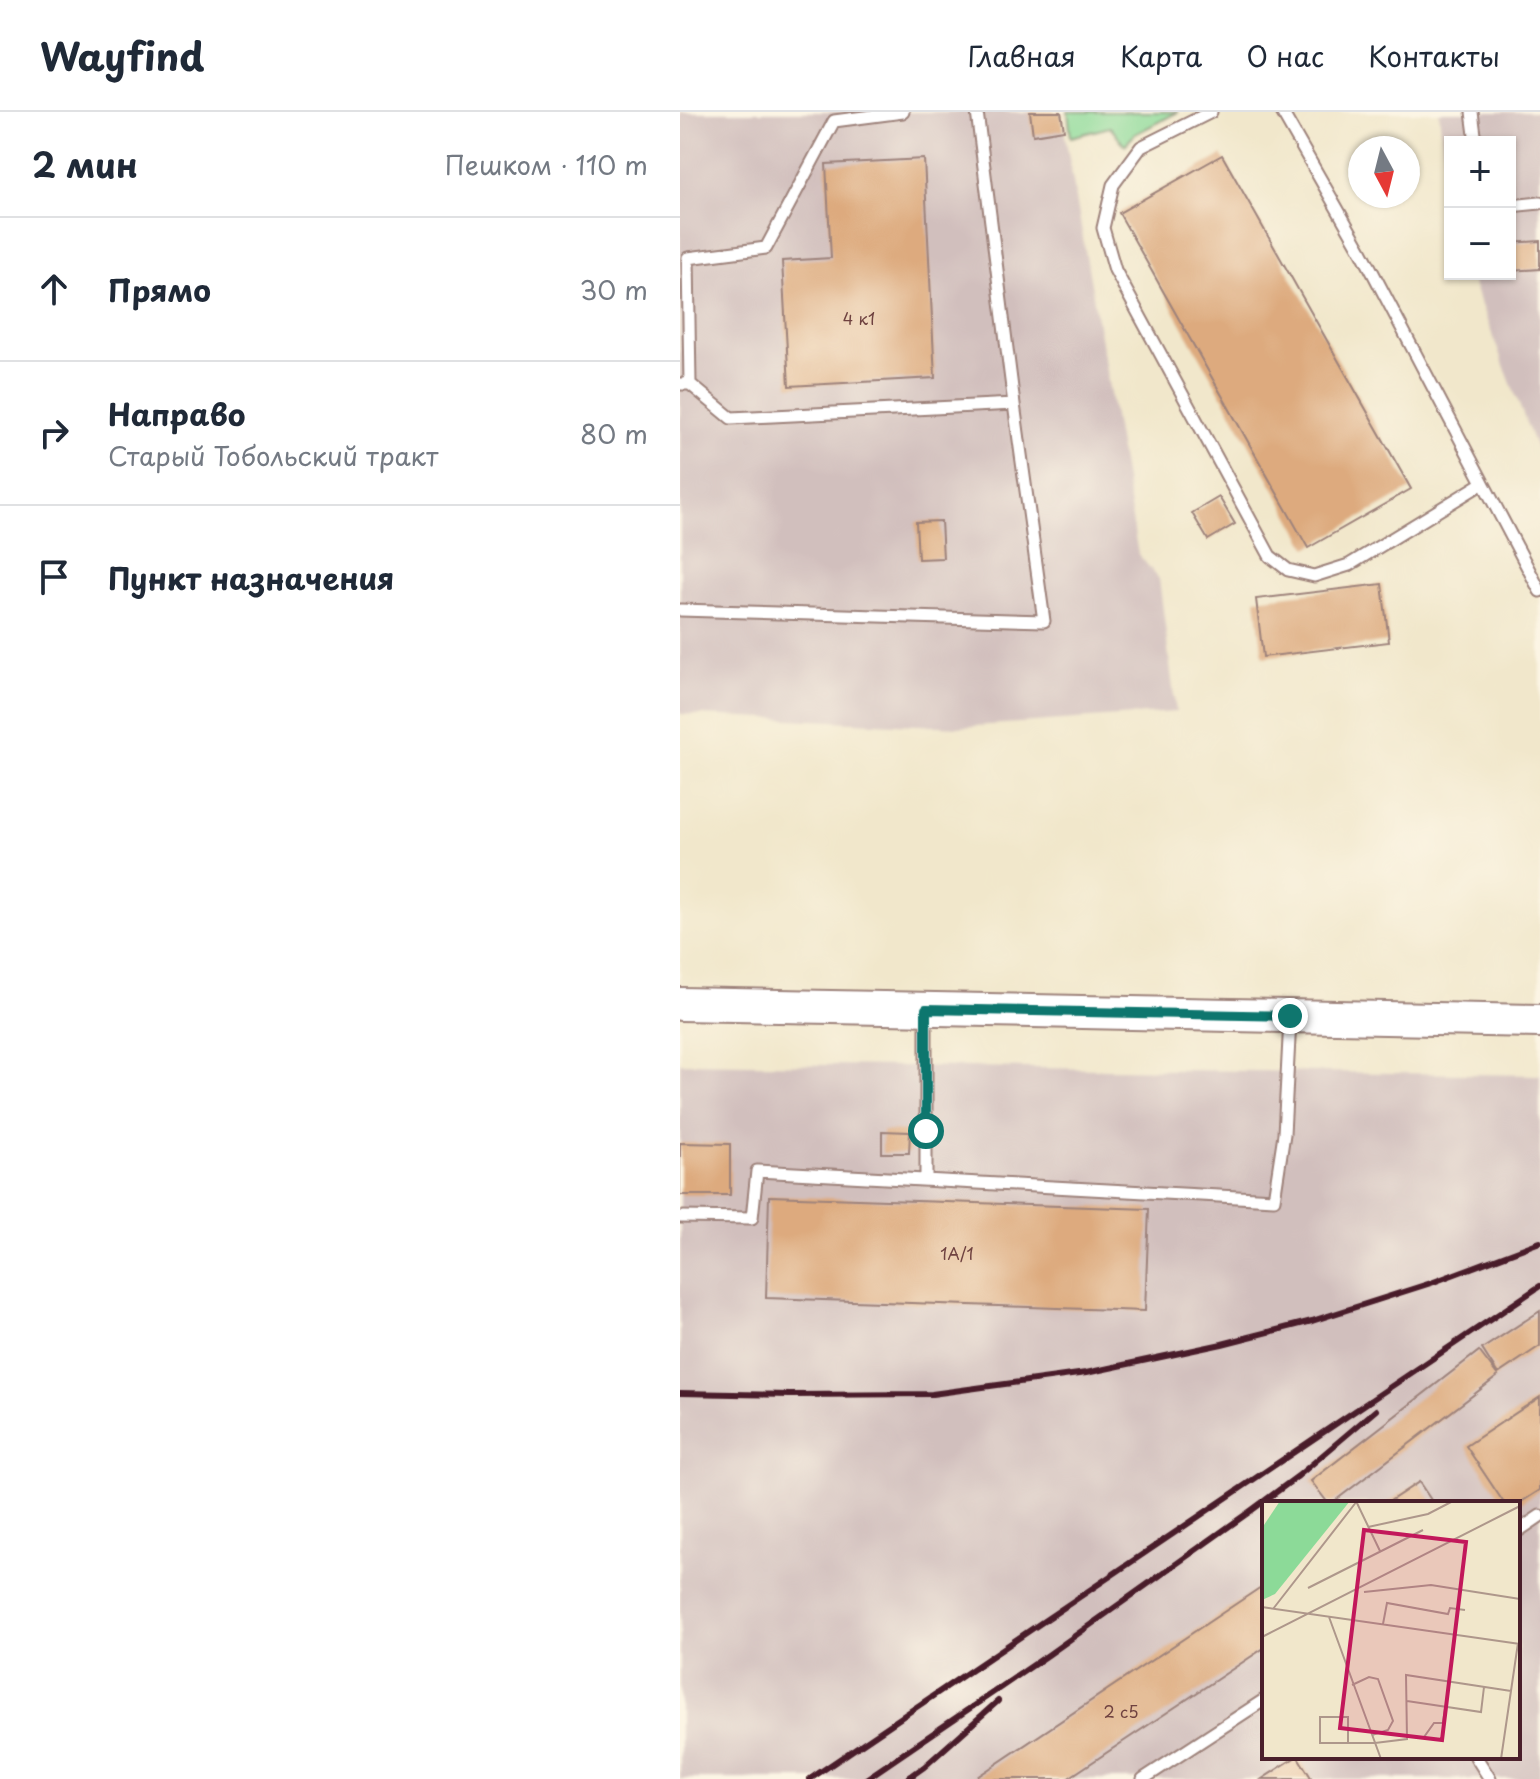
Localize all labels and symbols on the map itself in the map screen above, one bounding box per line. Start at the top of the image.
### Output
north arrow [1348,136,1420,208]
house number: 4 к1 [843,306,875,330]
route end [1272,998,1308,1034]
route start [908,1113,944,1149]
house number: 1А/1 [940,1241,974,1265]
inset map [1262,1501,1520,1759]
house number: 2 с5 [1103,1699,1139,1723]

